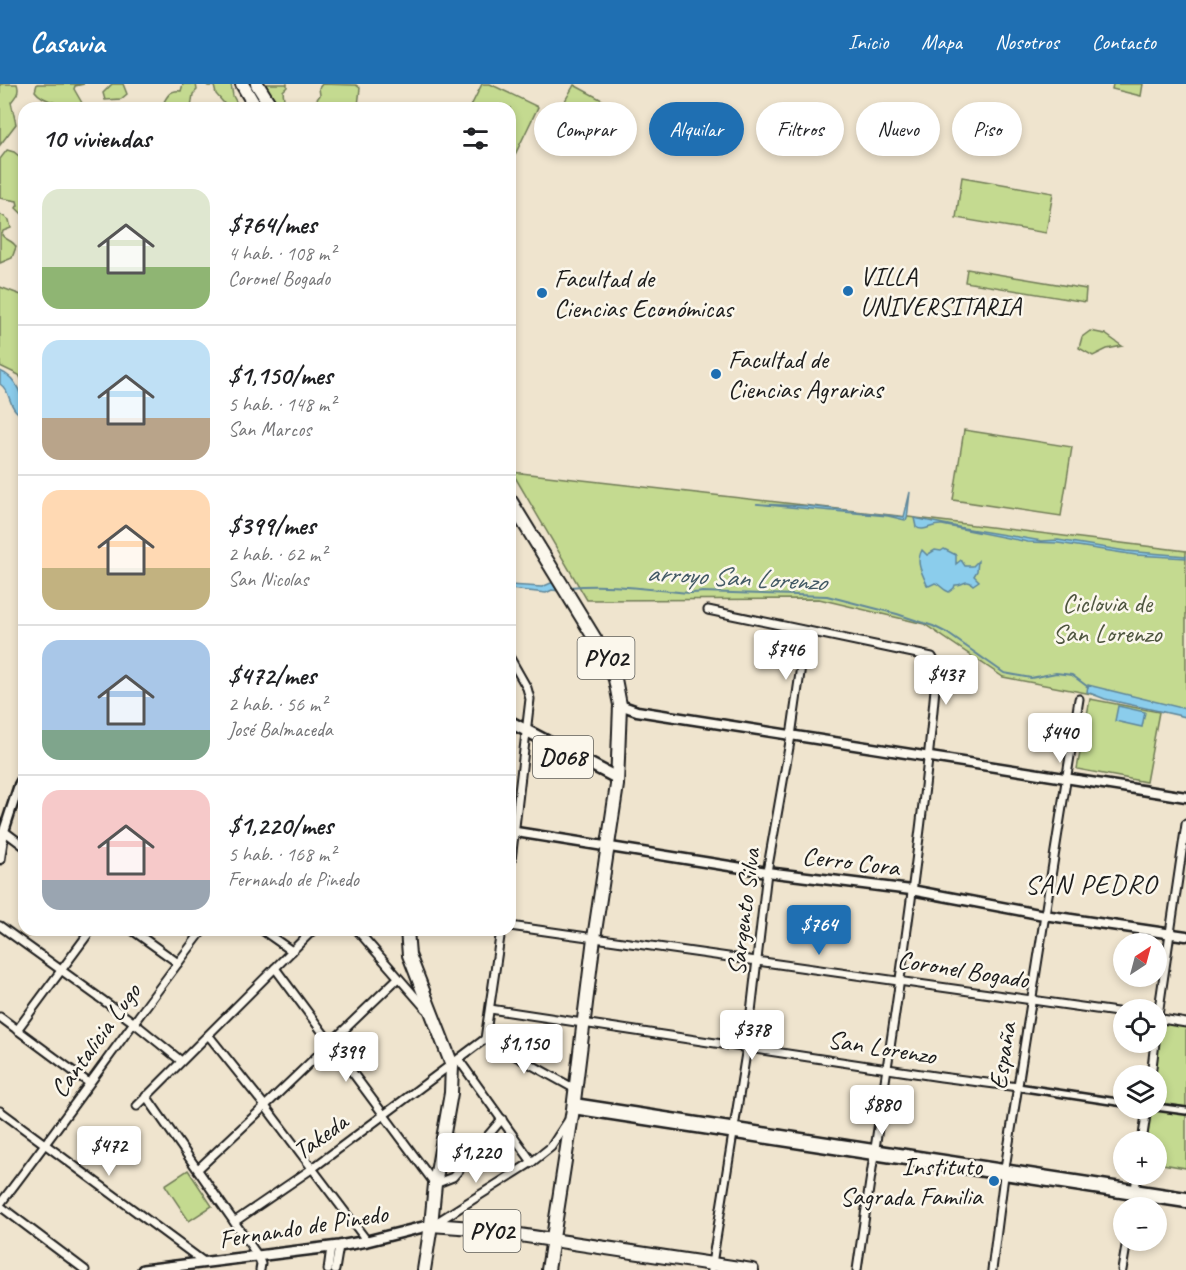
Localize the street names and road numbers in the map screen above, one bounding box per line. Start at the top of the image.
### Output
road number: PY02 [578,637,634,679]
road number: D068 [533,736,593,778]
street label: Cerro Cora [801,839,903,884]
street label: Sargento Silva [719,845,768,978]
street label: Coronel Bogado [895,943,1033,996]
street label: Cantalicia Lugo [43,975,149,1104]
street label: España [981,1019,1024,1092]
street label: San Lorenzo [826,1023,940,1073]
street label: Takeda [286,1104,356,1167]
street label: Fernando de Pinedo [216,1197,391,1256]
road number: PY02 [464,1210,520,1252]

